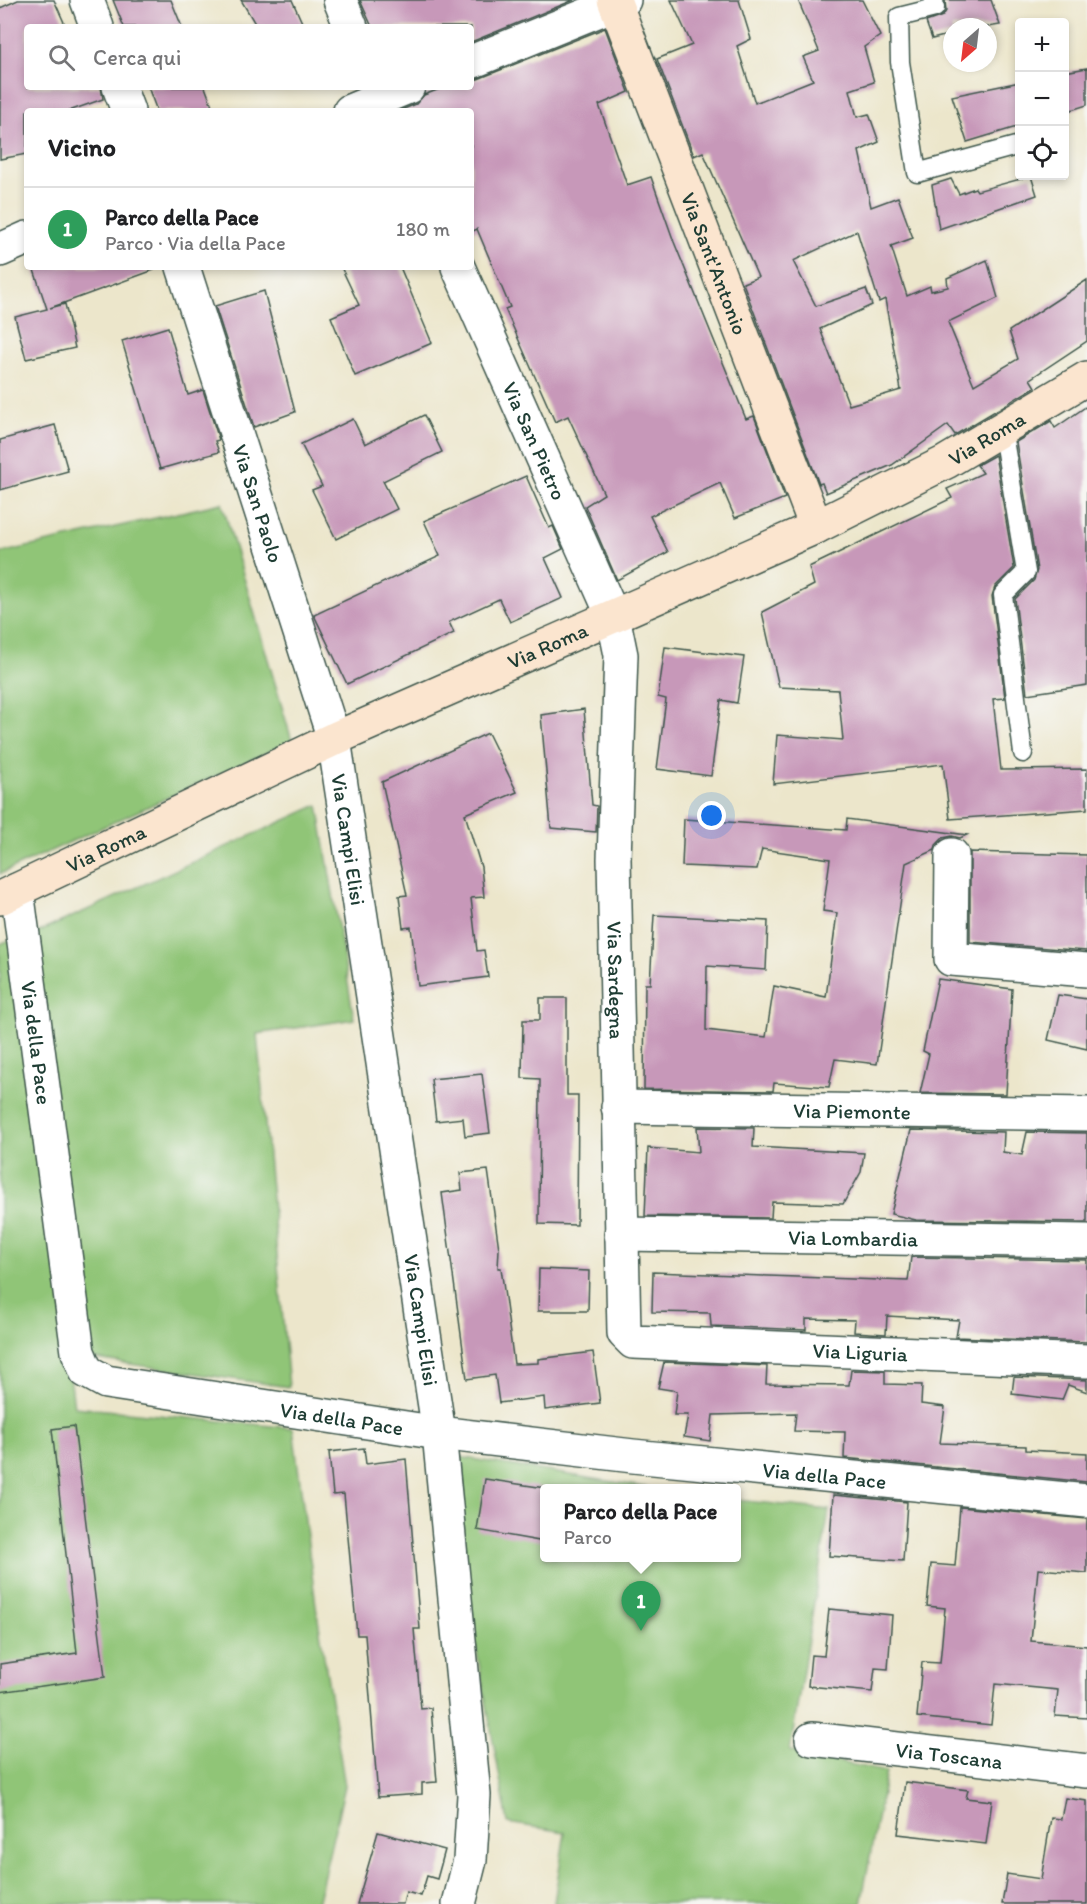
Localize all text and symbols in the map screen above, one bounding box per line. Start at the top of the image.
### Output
north arrow [943,18,997,72]
map controls [1015,18,1069,180]
button: + [1015,18,1069,72]
search box [24,24,474,90]
icon: search [45,41,78,74]
text: Cerca qui [93,44,181,71]
button: − [1015,72,1069,126]
button: locate [1015,126,1069,180]
text: Vicino [48,131,116,163]
street label: Via Sant'Antonio [676,189,754,338]
text: Parco della Pace [105,204,259,231]
text: 1 [63,217,72,241]
text: 180 m [396,217,450,241]
text: Parco · Via della Pace [105,231,286,255]
street label: Via San Pietro [498,378,572,504]
street label: Via Roma [944,405,1030,470]
street label: Via San Paolo [228,441,289,565]
street label: Via Roma [503,617,591,674]
street label: Via Campi Elisi [327,772,371,907]
your location [697,801,726,830]
street label: Via Roma [62,818,150,877]
street label: Via Sardegna [603,921,630,1040]
street label: Via della Pace [17,979,58,1106]
street label: Via Piemonte [793,1097,911,1124]
street label: Via Lombardia [788,1224,918,1251]
street label: Via Campi Elisi [400,1252,444,1387]
street label: Via Liguria [812,1337,908,1366]
street label: Via della Pace [278,1396,405,1440]
street label: Via della Pace [761,1456,888,1494]
popup [540,1484,741,1562]
text: Parco della Pace [564,1498,717,1525]
text: Parco [564,1525,612,1549]
pin: 1 [622,1582,660,1631]
street label: Via Toscana [894,1736,1004,1774]

